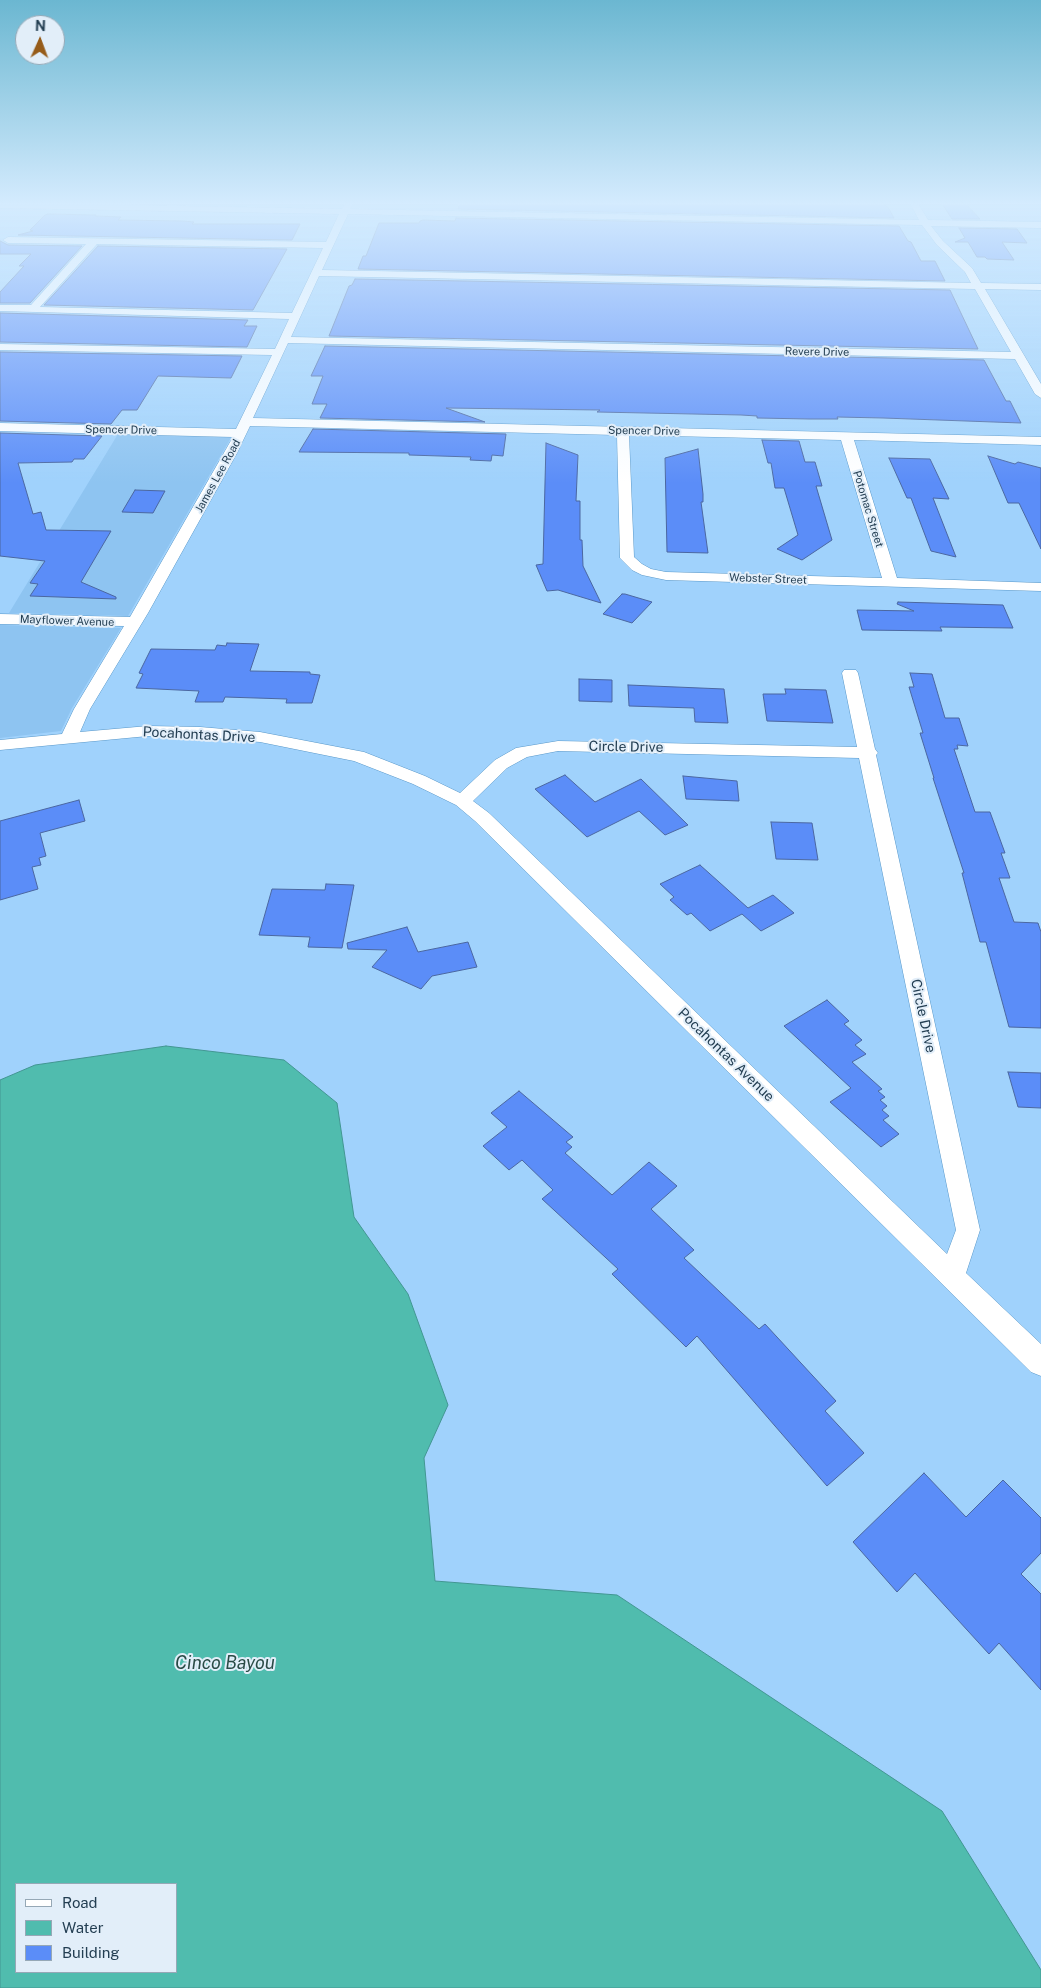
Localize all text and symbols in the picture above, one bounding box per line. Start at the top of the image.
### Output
north arrow [15,15,65,65]
text: N [35,18,46,34]
street label: Revere Drive [785,345,849,359]
street label: Spencer Drive [85,423,157,437]
street label: Spencer Drive [608,424,680,438]
street label: James Lee Road [192,437,244,515]
street label: Potomac Street [850,469,886,549]
street label: Webster Street [729,571,807,587]
street label: Mayflower Avenue [20,613,114,629]
street label: Pocahontas Drive [142,724,256,746]
street label: Circle Drive [588,738,664,756]
street label: Circle Drive [907,978,939,1054]
street label: Pocahontas Avenue [674,1005,778,1105]
water label: Cinco Bayou [175,1652,275,1674]
legend [15,1883,178,1973]
text: Road [62,1894,98,1911]
text: Water [62,1919,104,1936]
text: Building [62,1944,120,1961]

